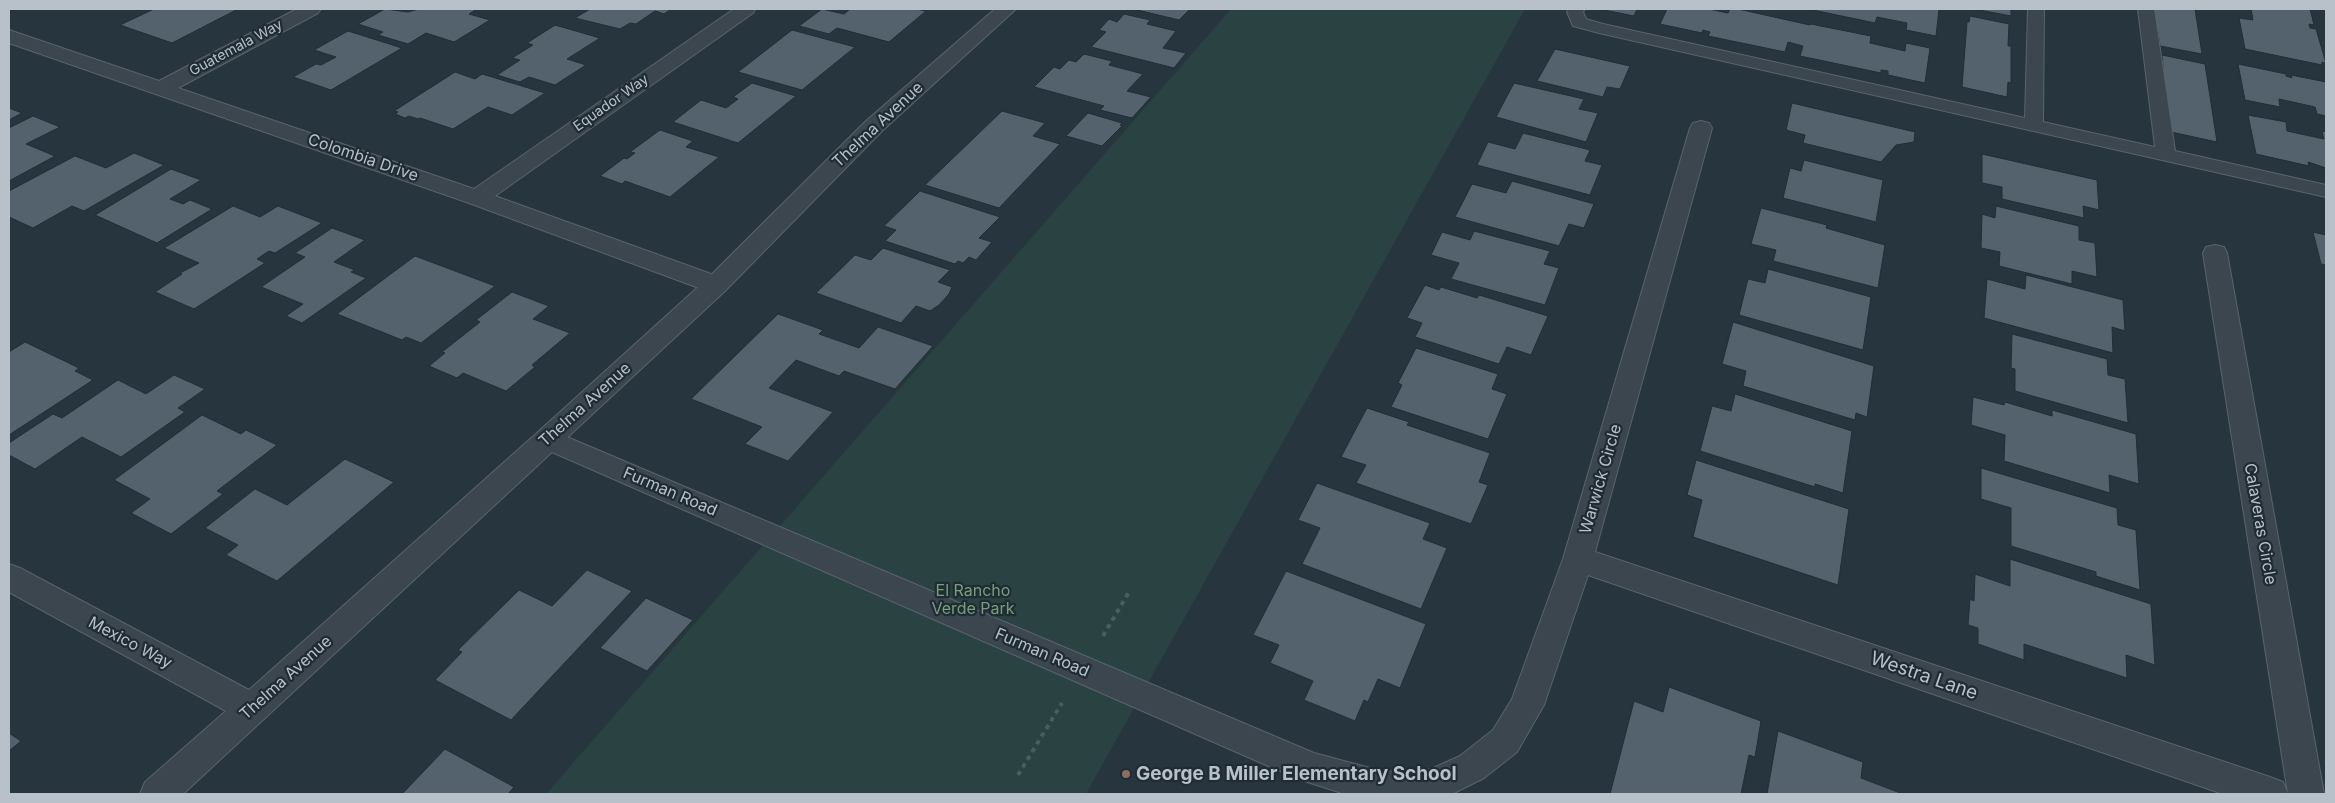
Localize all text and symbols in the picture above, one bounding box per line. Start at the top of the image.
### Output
street label: Guatemala Way [187,16,285,80]
street label: Equador Way [570,71,652,135]
street label: Thelma Avenue [829,78,927,172]
street label: Colombia Drive [305,130,421,186]
street label: Thelma Avenue [535,359,635,451]
street label: Warwick Circle [1576,422,1626,536]
street label: Calaveras Circle [2240,462,2280,586]
street label: Furman Road [620,464,720,520]
park label: El Rancho Verde Park [931,581,1015,619]
street label: Mexico Way [85,613,175,673]
street label: Furman Road [992,625,1092,681]
street label: Thelma Avenue [236,632,336,724]
street label: Westra Lane [1867,647,1981,705]
place label: George B Miller Elementary School [1136,763,1457,785]
marker: George B Miller Elementary School [1120,768,1132,780]

